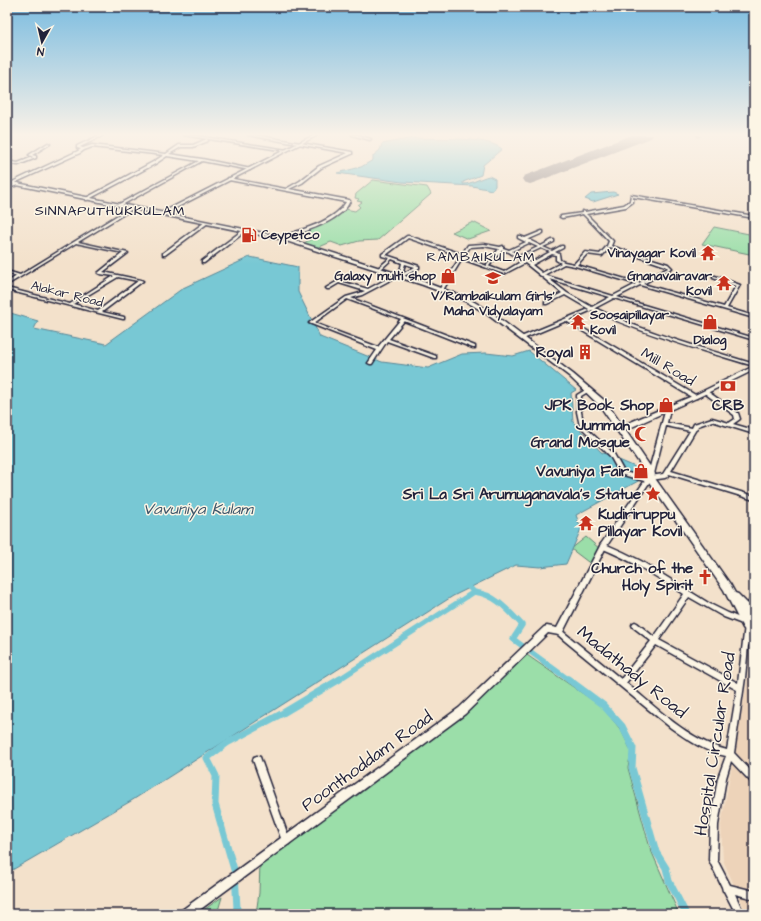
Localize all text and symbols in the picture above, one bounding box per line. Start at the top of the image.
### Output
north arrow [22,22,62,62]
text: N [36,43,45,59]
district label: SINNAPUTHUKKULAM [35,201,185,221]
fuel station icon: Ceypetco [240,226,258,244]
place label: Ceypetco [261,226,320,245]
place label: Vinayagar Kovil [606,244,696,264]
temple icon: Vinayagar Kovil [699,244,717,262]
district label: RAMBAIKULAM [426,247,536,267]
place label: Galaxy multi shop [335,267,437,286]
shop icon: Galaxy multi shop [439,267,457,285]
place label: Gnanavairavar Kovil [627,267,713,300]
school or university icon: V/Rambaikulam Girls' Maha Vidyalayam [484,269,502,287]
temple icon: Gnanavairavar Kovil [715,274,733,292]
street label: Alakar Road [29,276,105,312]
place label: V/Rambaikulam Girls' Maha Vidyalayam [430,287,555,321]
place label: Soosaipillayar Kovil [589,306,670,339]
temple icon: Soosaipillayar Kovil [569,313,587,331]
shop icon: Dialog [701,313,719,331]
place label: Dialog [693,331,727,351]
place label: Royal [536,342,574,364]
building icon: Royal [576,343,594,361]
street label: Mill Road [637,343,699,392]
bank icon: CRB [719,377,737,395]
place label: JPK Book Shop [544,395,655,416]
place label: CRB [712,395,744,416]
shop icon: JPK Book Shop [657,396,675,414]
place label: Jummah Grand Mosque [531,415,631,453]
mosque icon: Jummah Grand Mosque [633,425,651,443]
place label: Vavuniya Fair [535,461,630,483]
shop icon: Vavuniya Fair [632,462,650,480]
place label: Sri La Sri Arumuganavala's Statue [402,484,641,507]
place icon: Sri La Sri Arumuganavala's Statue [644,485,662,503]
water label: Vavuniya Kulam [143,498,254,521]
place label: Kudiriruppu Pillayar Kovil [598,504,683,543]
temple icon: Kudiriruppu Pillayar Kovil [577,514,595,532]
place label: Church of the Holy Spirit [591,558,694,597]
church icon: Church of the Holy Spirit [696,568,714,586]
street label: Madathady Road [571,620,692,725]
street label: Hospital Circular Road [688,650,742,838]
street label: Poonthoddam Road [296,705,438,817]

